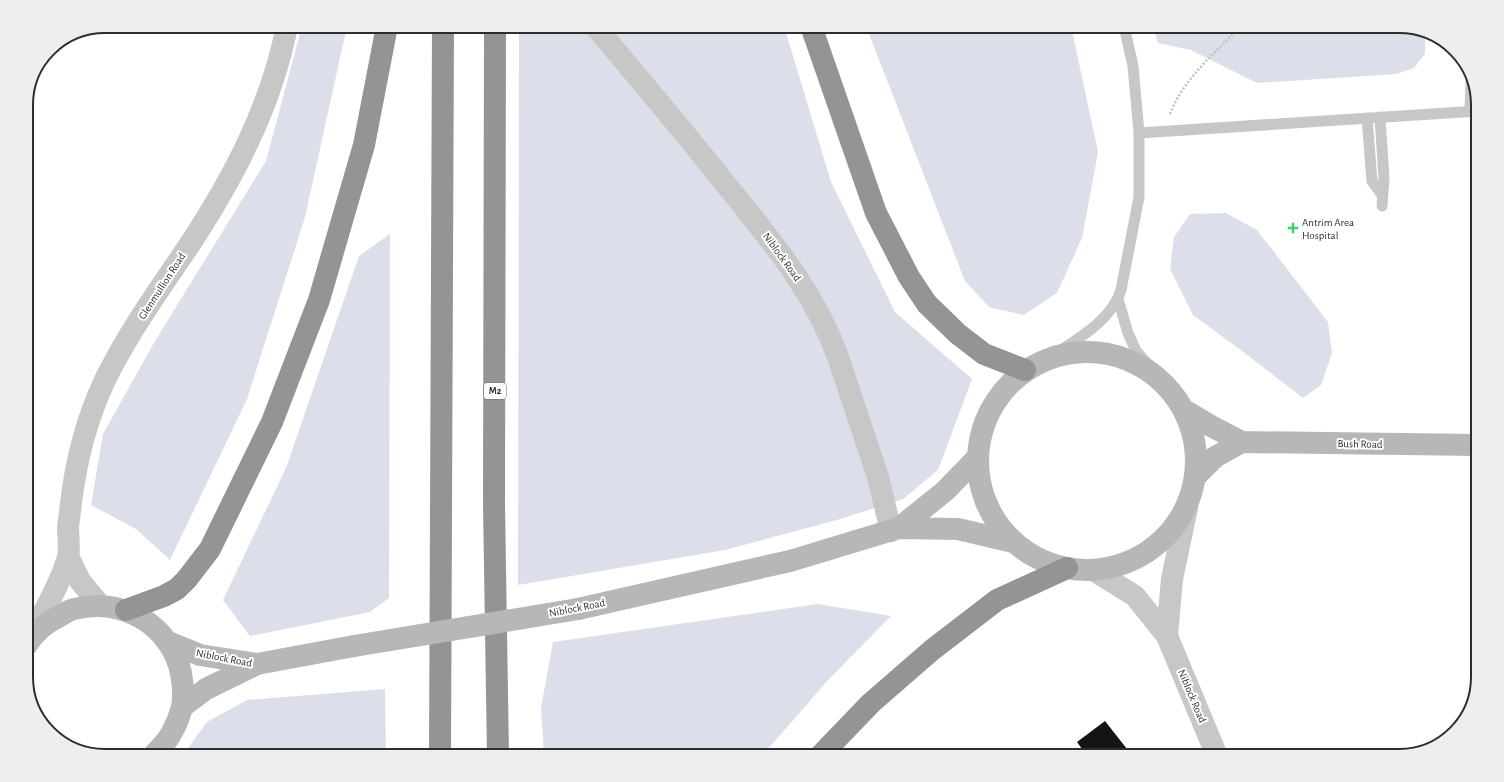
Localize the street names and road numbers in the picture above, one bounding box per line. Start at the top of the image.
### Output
street label: Niblock Road [761,231,803,283]
street label: Glenmullion Road [136,250,188,321]
road number: M2 [484,383,506,399]
street label: Bush Road [1337,438,1383,450]
street label: Niblock Road [548,597,606,619]
street label: Niblock Road [195,647,253,669]
street label: Niblock Road [1176,668,1208,725]

